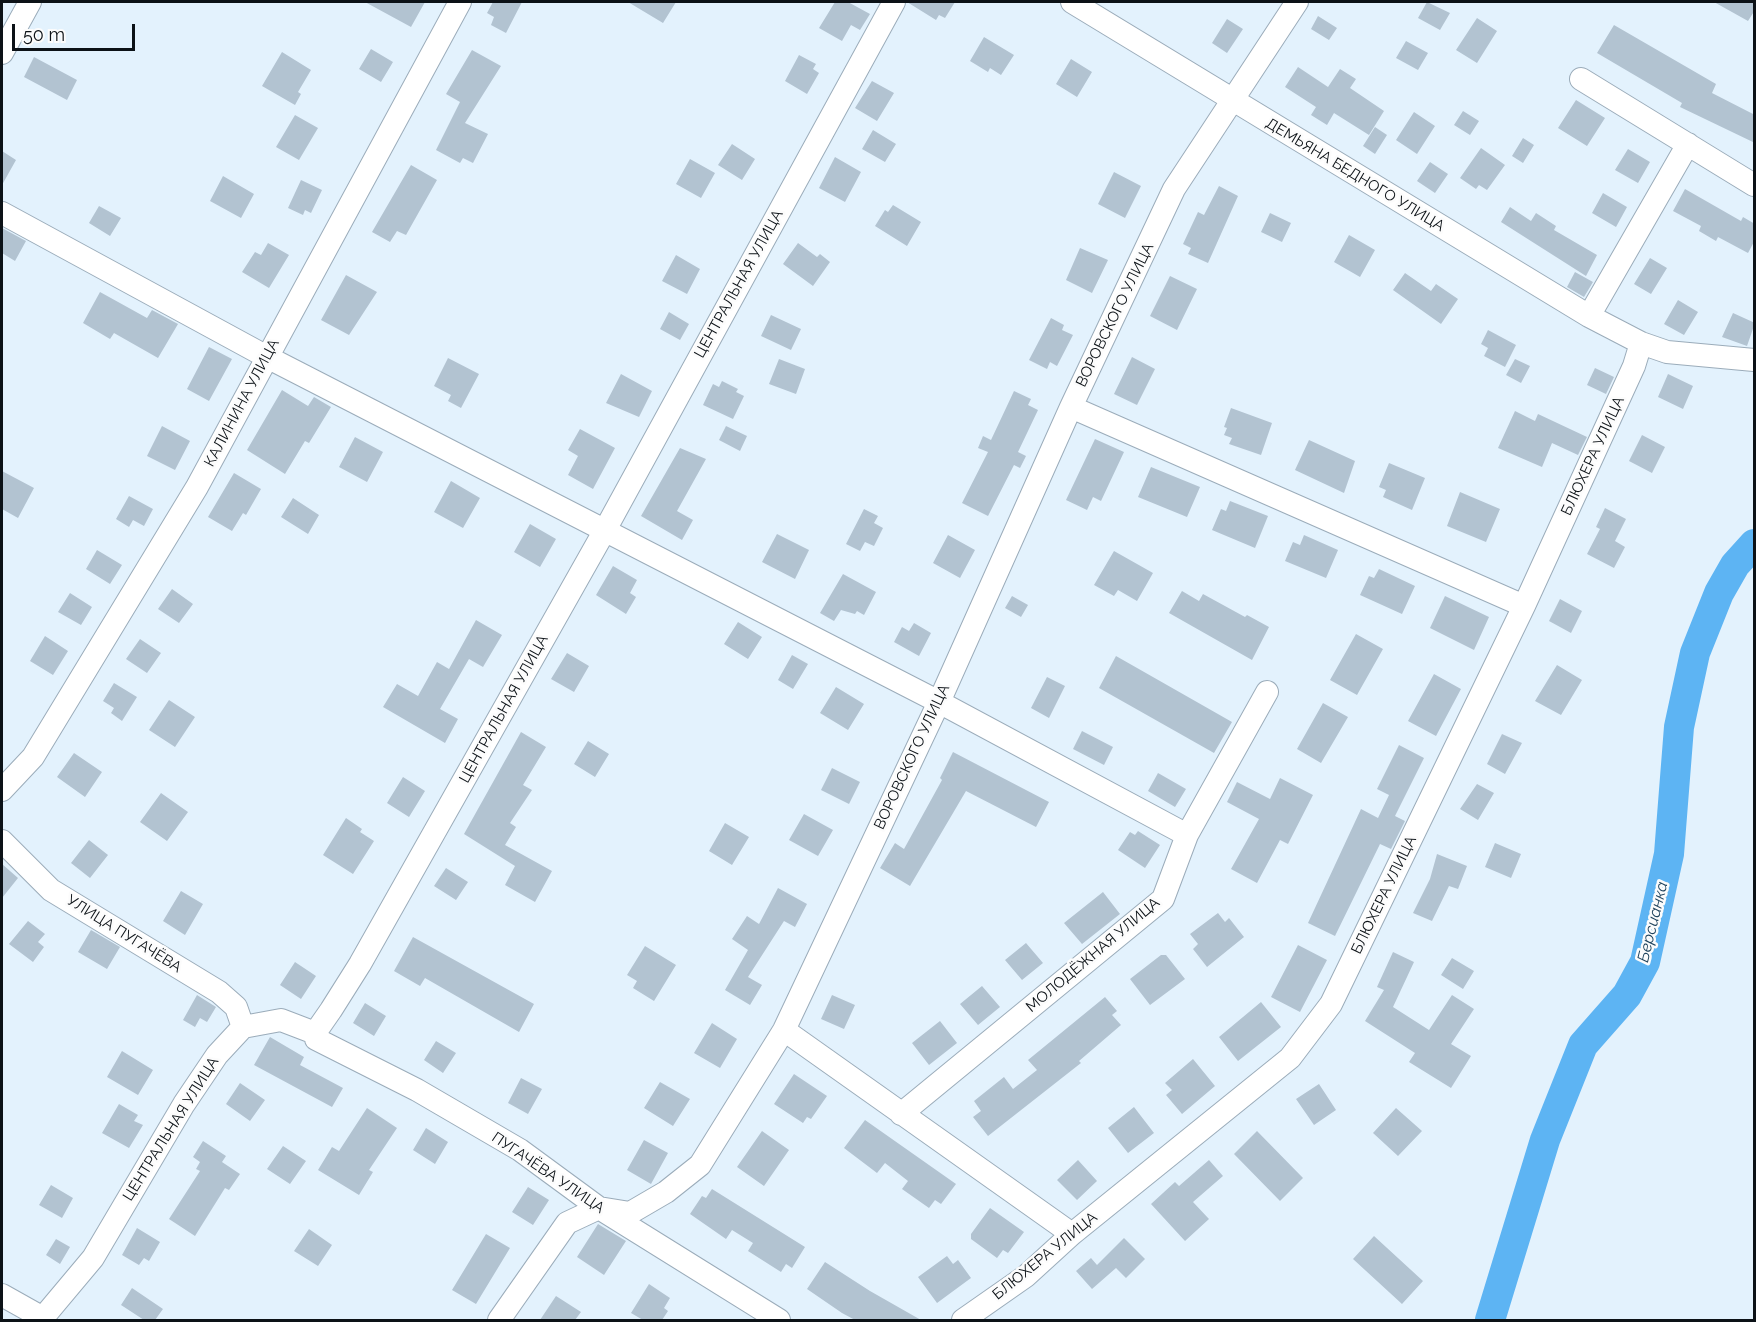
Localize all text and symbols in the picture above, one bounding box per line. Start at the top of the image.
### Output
scale bar [15,12,138,50]
text: 50 m [23,24,65,45]
street label: ДЕМЬЯНА БЕДНОГО УЛИЦА [1262,114,1448,236]
street label: ЦЕНТРАЛЬНАЯ УЛИЦА [691,207,787,361]
street label: ВОРОВСКОГО УЛИЦА [1072,240,1158,390]
street label: КАЛИНИНА УЛИЦА [201,336,283,470]
street label: БЛЮХЕРА УЛИЦА [1558,394,1628,518]
street label: ЦЕНТРАЛЬНАЯ УЛИЦА [456,632,552,786]
street label: ВОРОВСКОГО УЛИЦА [870,682,954,832]
street label: БЛЮХЕРА УЛИЦА [1348,833,1420,957]
water label: Берсианка [1634,880,1672,964]
street label: УЛИЦА ПУГАЧЁВА [63,891,185,977]
street label: МОЛОДЁЖНАЯ УЛИЦА [1022,894,1164,1016]
street label: ЦЕНТРАЛЬНАЯ УЛИЦА [119,1054,223,1204]
street label: ПУГАЧЁВА УЛИЦА [488,1129,608,1217]
street label: БЛЮХЕРА УЛИЦА [989,1208,1101,1304]

